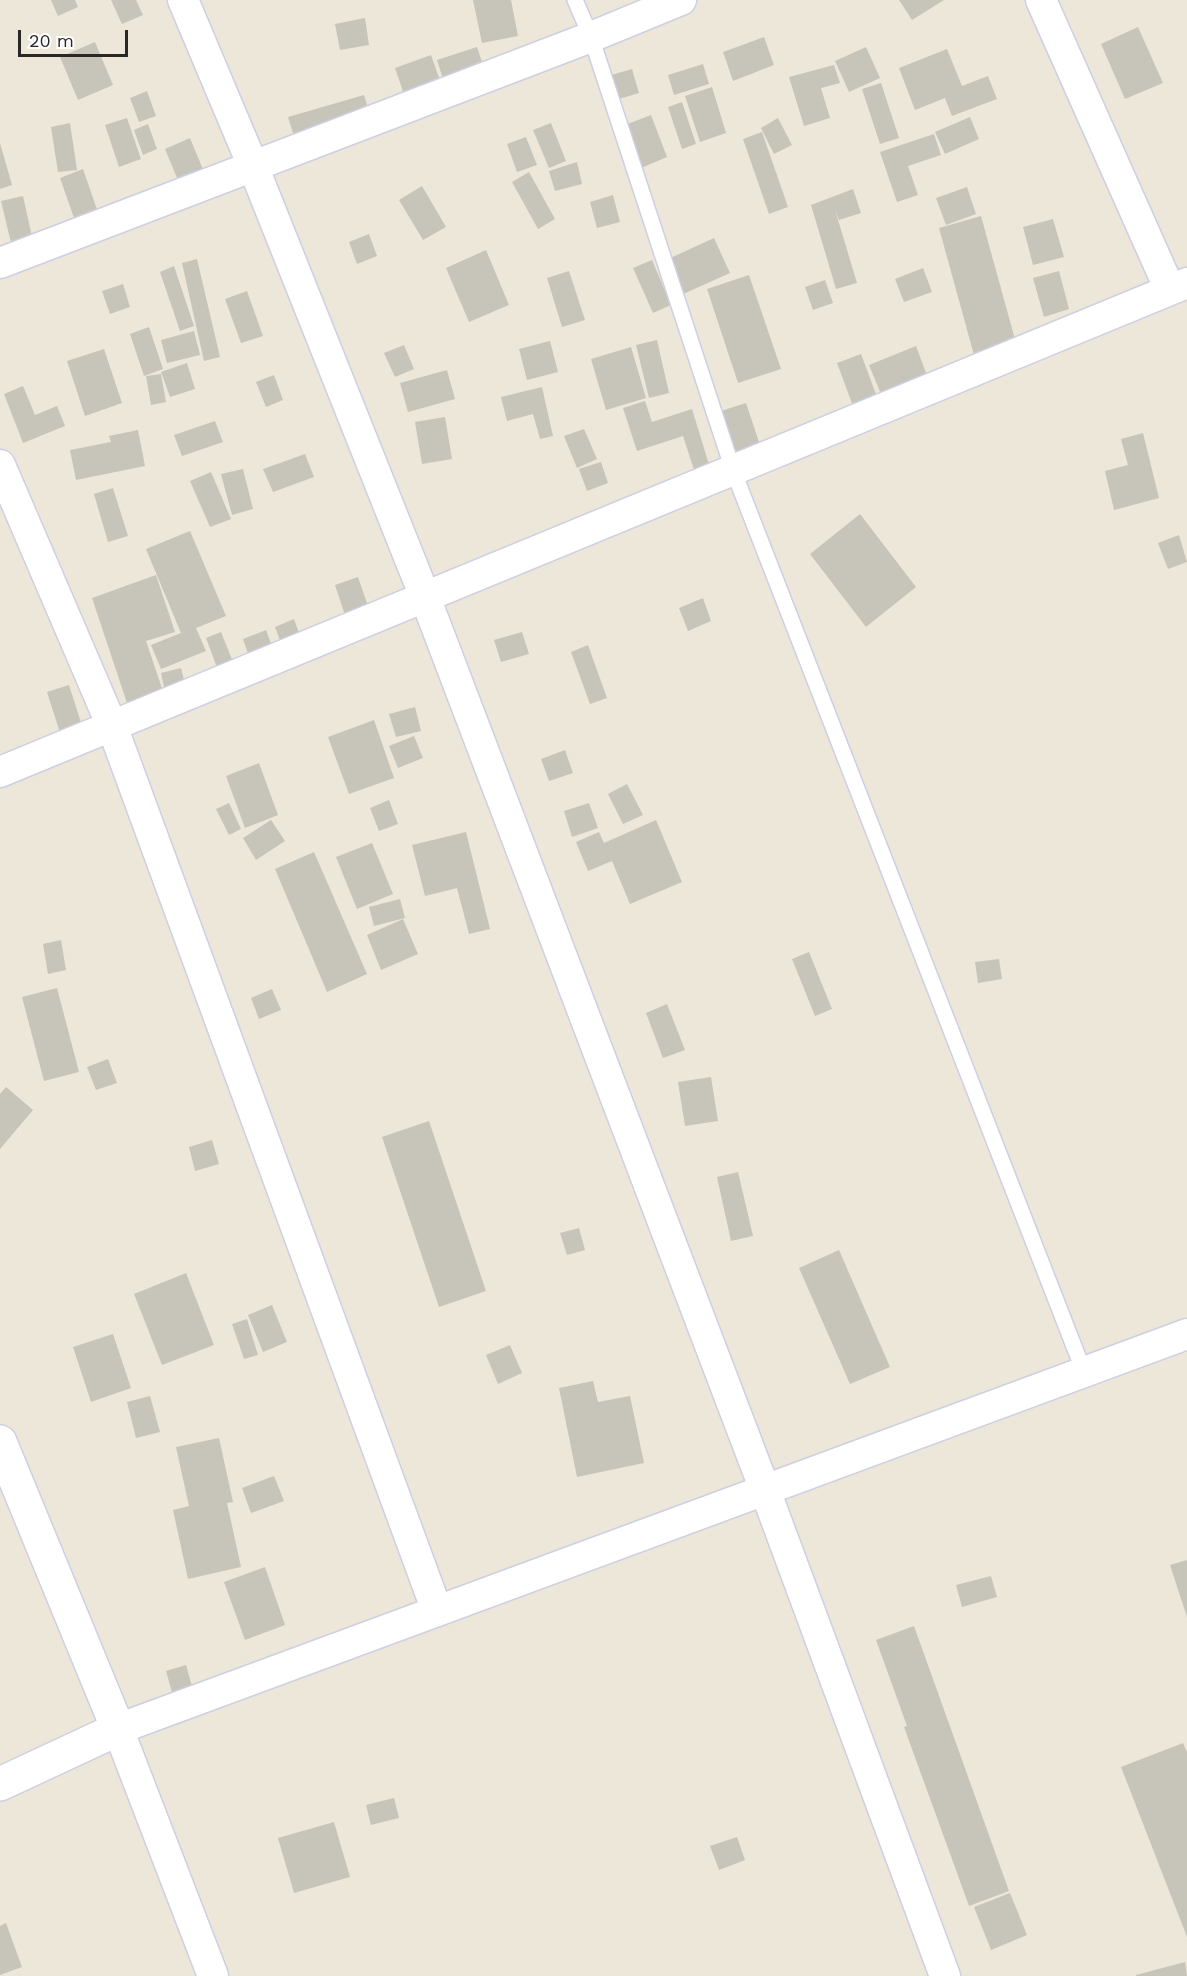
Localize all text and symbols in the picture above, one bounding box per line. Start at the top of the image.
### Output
scale bar [21,18,130,56]
text: 20 m [29,30,74,51]

